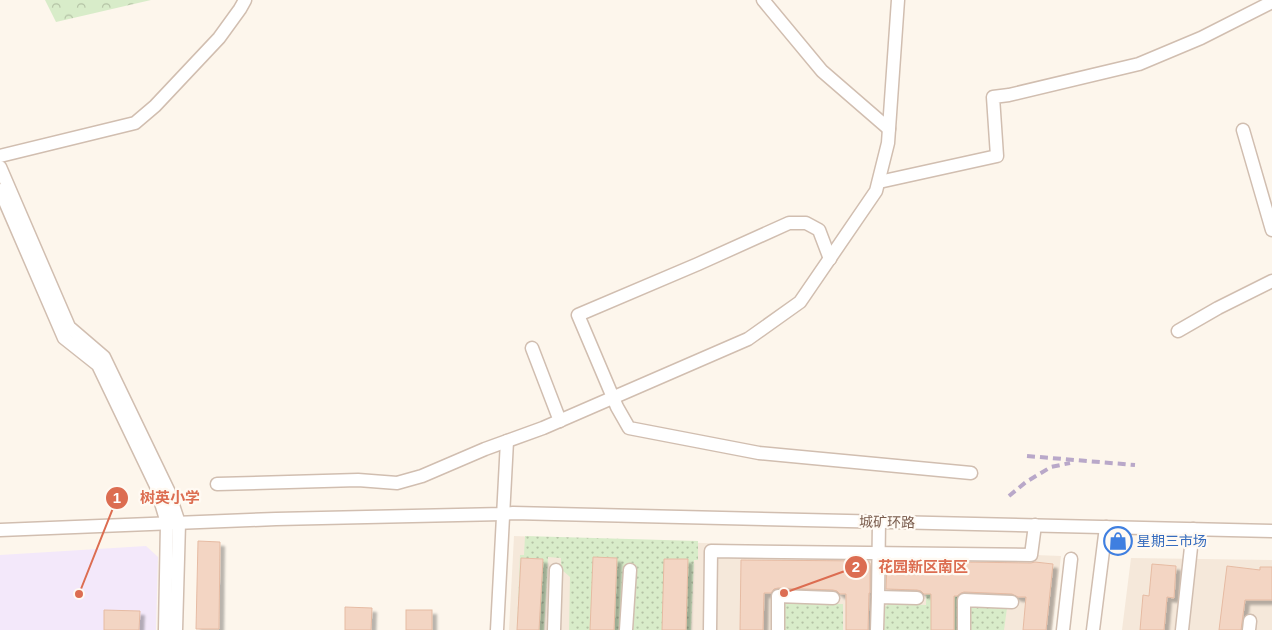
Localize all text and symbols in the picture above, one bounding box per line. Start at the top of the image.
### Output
callout: 树英小学 [105,483,210,513]
text: 1 [113,489,121,506]
text: 树英小学 [140,489,200,506]
street label: 城矿环路 [859,514,915,530]
shop icon: 星期三市场 [1103,526,1133,556]
place label: 星期三市场 [1137,533,1207,549]
callout: 花园新区南区 [843,552,978,582]
text: 2 [852,558,860,575]
text: 花园新区南区 [878,558,968,575]

